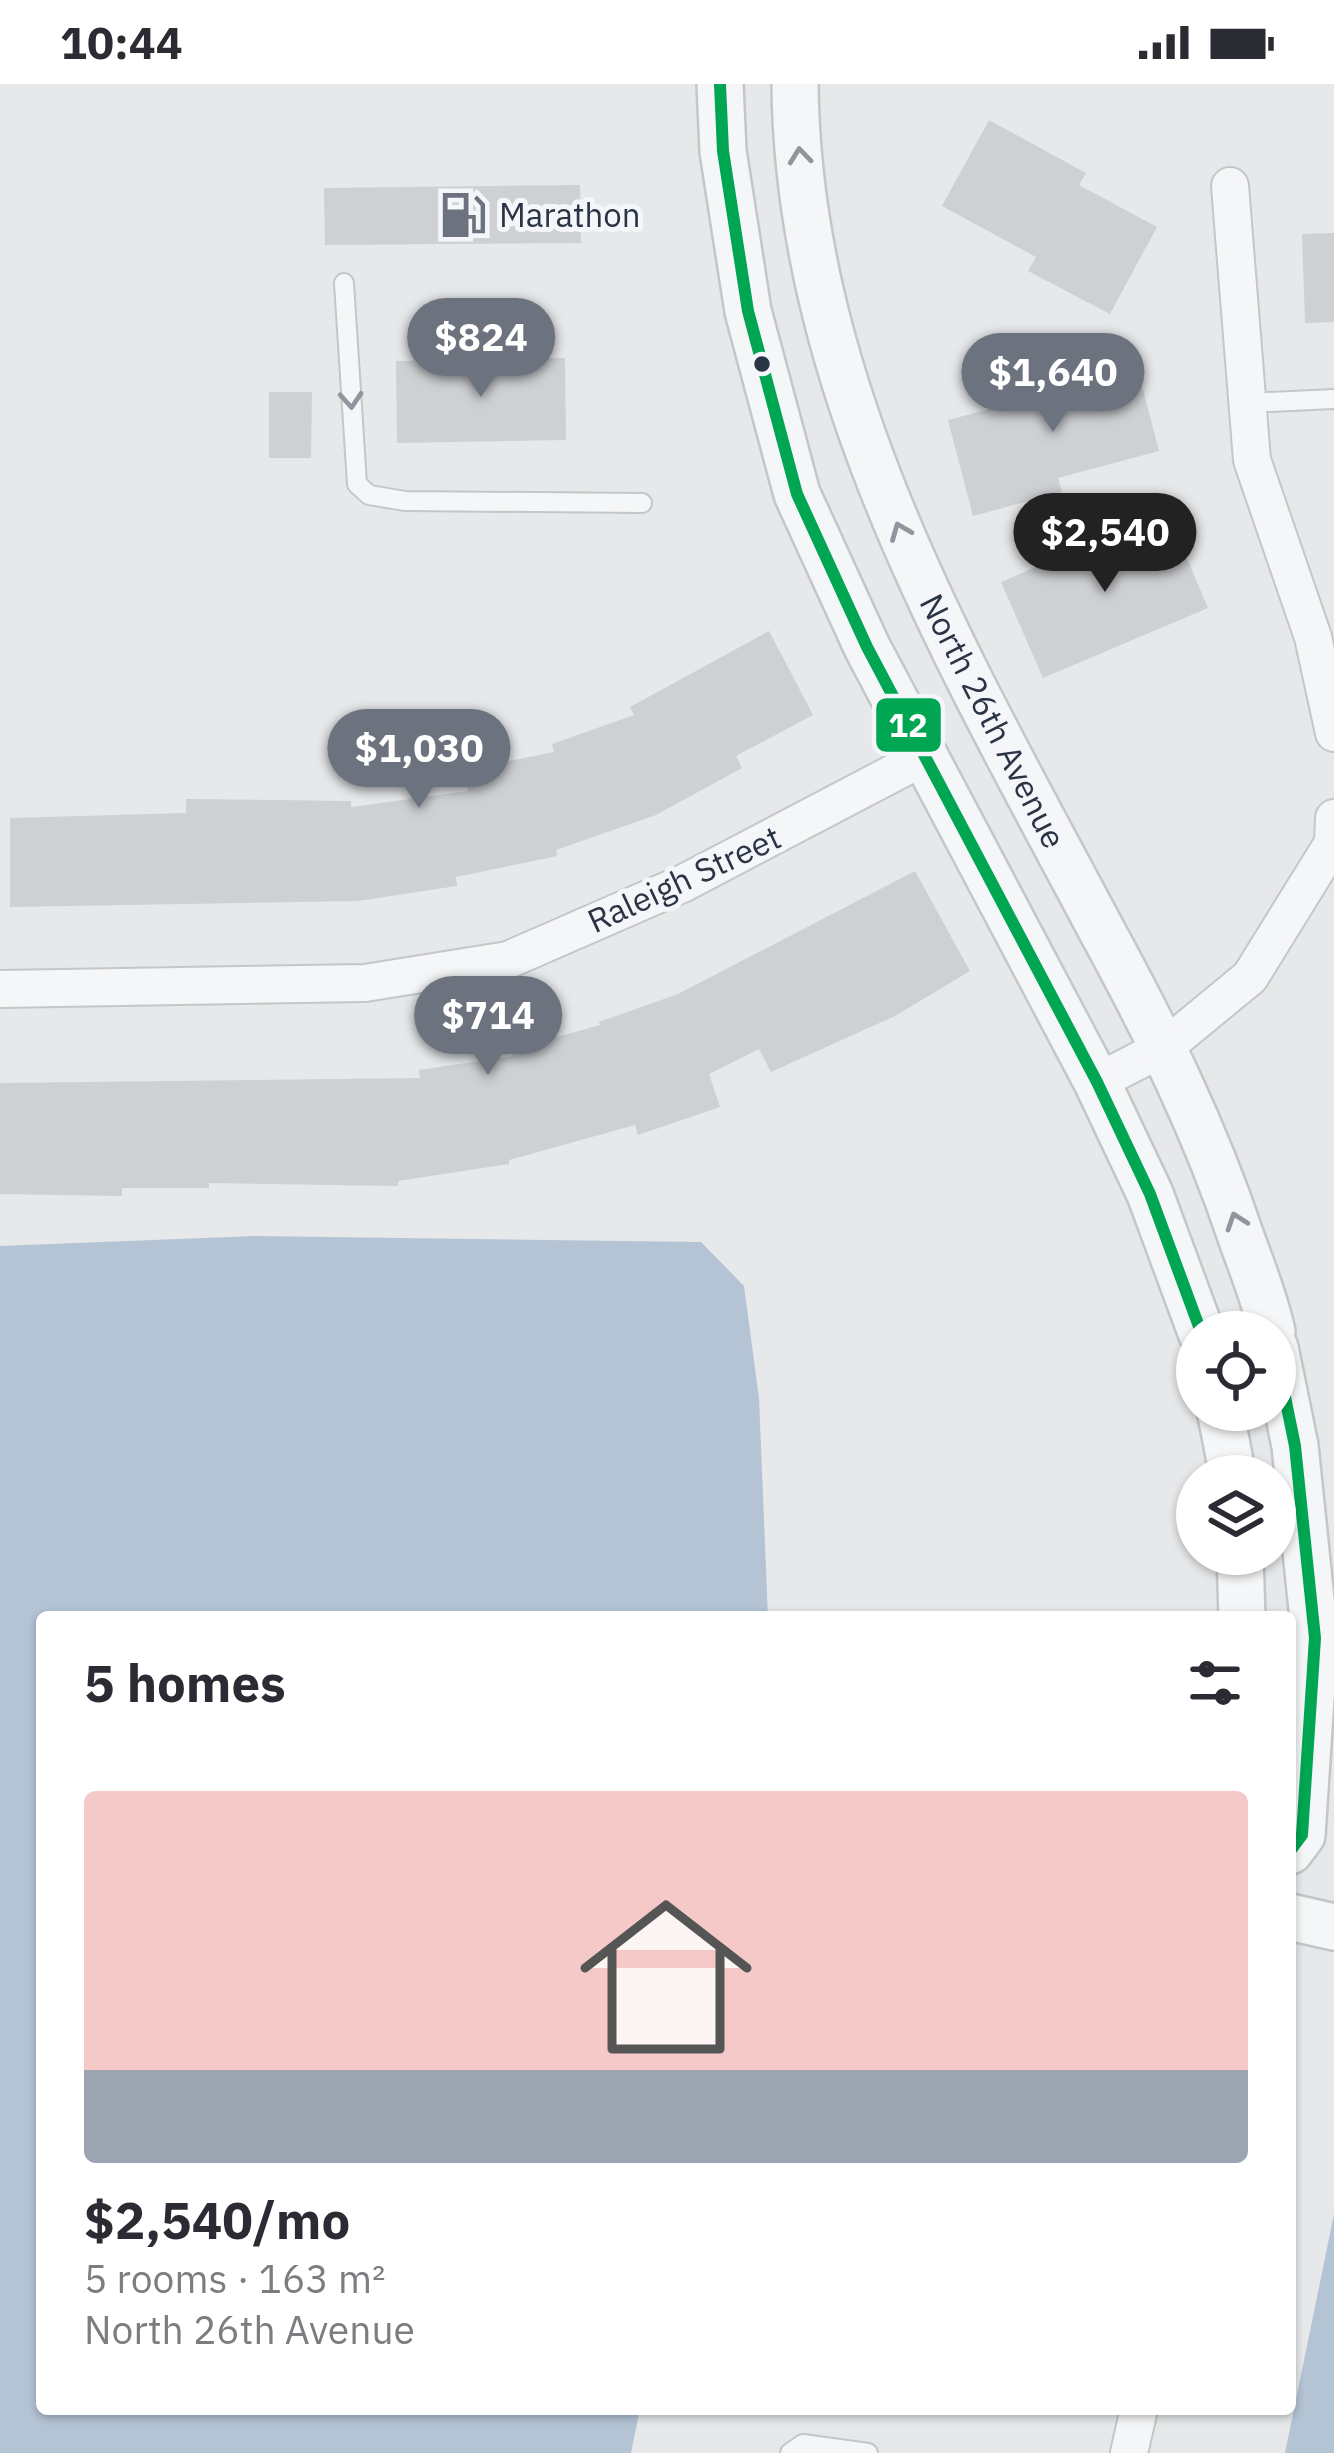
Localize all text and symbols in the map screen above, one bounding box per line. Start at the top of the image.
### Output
text: 10:44 [60,13,183,71]
one-way arrow [788,146,814,166]
fuel station icon: Marathon [438,190,488,240]
place label: Marathon [499,193,641,236]
pin: $824 [410,298,552,400]
text: $824 [434,311,528,362]
pin: $1,640 [955,333,1151,435]
text: $1,640 [988,346,1118,397]
unlabelled marker [751,353,773,375]
one-way arrow [338,391,364,410]
pin: $2,540 [1007,493,1203,595]
text: $2,540 [1040,506,1170,557]
one-way arrow [890,521,915,542]
street label: North 26th Avenue [911,586,1076,855]
line badge: 12 [874,696,943,754]
text: 12 [888,703,928,746]
pin: $1,030 [321,709,517,811]
text: $1,030 [354,722,484,773]
street label: Raleigh Street [580,815,787,942]
pin: $714 [417,976,559,1078]
text: $714 [441,989,535,1040]
one-way arrow [1226,1212,1250,1233]
map controls [1176,1311,1296,1575]
button: locate [1176,1311,1296,1431]
button: layers [1176,1455,1296,1575]
text: 5 homes [84,1650,286,1716]
icon: filters [1182,1650,1248,1716]
icon: home [558,1869,774,2085]
text: $2,540/mo [84,2187,350,2253]
text: 5 rooms · 163 m² [84,2253,386,2304]
text: North 26th Avenue [84,2304,415,2355]

